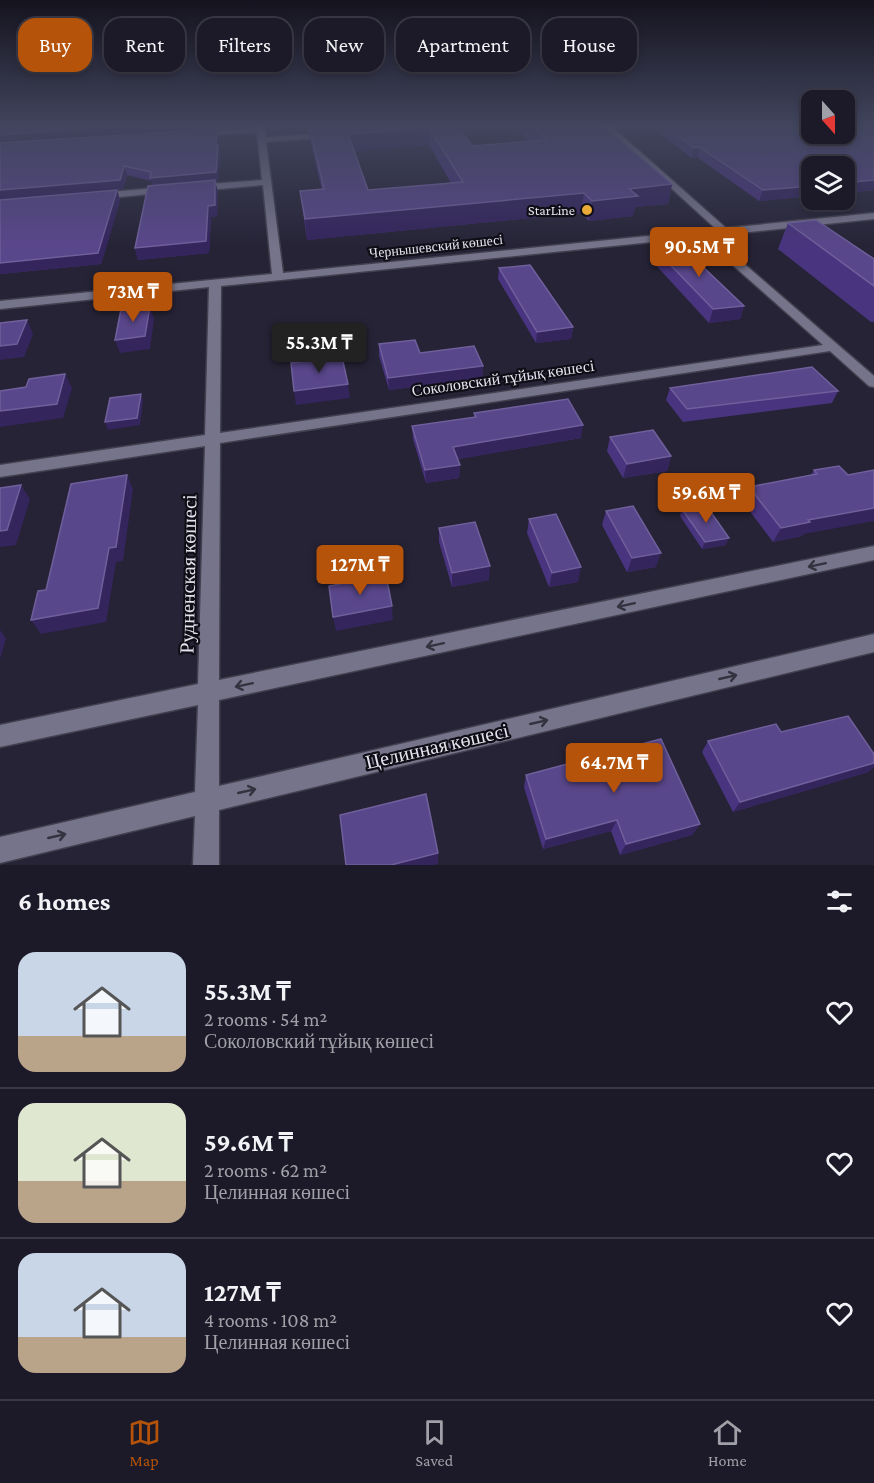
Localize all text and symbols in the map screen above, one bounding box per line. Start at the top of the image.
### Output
chip: Buy [18,18,92,72]
chip: Rent [104,18,185,72]
chip: Filters [197,18,292,72]
chip: New [304,18,384,72]
chip: Apartment [396,18,530,72]
chip: House [542,18,637,72]
north arrow [801,90,855,144]
map controls [801,90,855,210]
button: layers [801,156,855,210]
place label: StarLine [528,202,575,218]
marker: StarLine [580,203,594,217]
pin: 90.5M ₸ [644,227,754,278]
street label: Чернышевский көшесі [368,231,504,261]
text: 90.5M ₸ [664,235,734,257]
pin: 73M ₸ [91,272,175,323]
text: 73M ₸ [107,280,159,302]
pin: 55.3M ₸ [264,323,374,374]
text: 55.3M ₸ [286,331,352,353]
street label: Соколовский тұйық көшесі [411,357,596,400]
pin: 59.6M ₸ [651,473,761,524]
text: 59.6M ₸ [672,481,740,503]
street label: Рудненская көшесі [176,494,201,654]
pin: 127M ₸ [311,545,409,596]
text: 127M ₸ [330,553,390,575]
one-way arrow [807,560,827,571]
one-way arrow [617,599,636,611]
one-way arrow [426,639,445,651]
one-way arrow [719,671,738,683]
one-way arrow [235,679,254,691]
one-way arrow [529,716,548,728]
street label: Целинная көшесі [363,719,511,774]
pin: 64.7M ₸ [559,743,669,794]
text: 64.7M ₸ [580,751,648,773]
one-way arrow [237,785,256,797]
one-way arrow [47,830,66,842]
icon: filters [823,885,856,918]
text: 6 homes [18,887,110,916]
icon: home [66,976,138,1048]
text: 55.3M ₸ [204,977,291,1006]
icon: heart [823,996,856,1029]
text: 2 rooms · 54 m² [204,1008,327,1030]
text: Соколовский тұйық көшесі [204,1030,434,1052]
icon: home [66,1127,138,1199]
text: 59.6M ₸ [204,1128,293,1157]
icon: heart [823,1147,856,1180]
text: 2 rooms · 62 m² [204,1159,327,1181]
text: Целинная көшесі [204,1181,350,1203]
icon: home [66,1277,138,1349]
text: 127M ₸ [204,1278,281,1307]
icon: heart [823,1297,856,1330]
text: 4 rooms · 108 m² [204,1309,337,1331]
text: Целинная көшесі [204,1331,350,1353]
tab: Map [128,1416,161,1469]
tab: Saved [416,1416,453,1469]
tab: Home [708,1416,746,1469]

